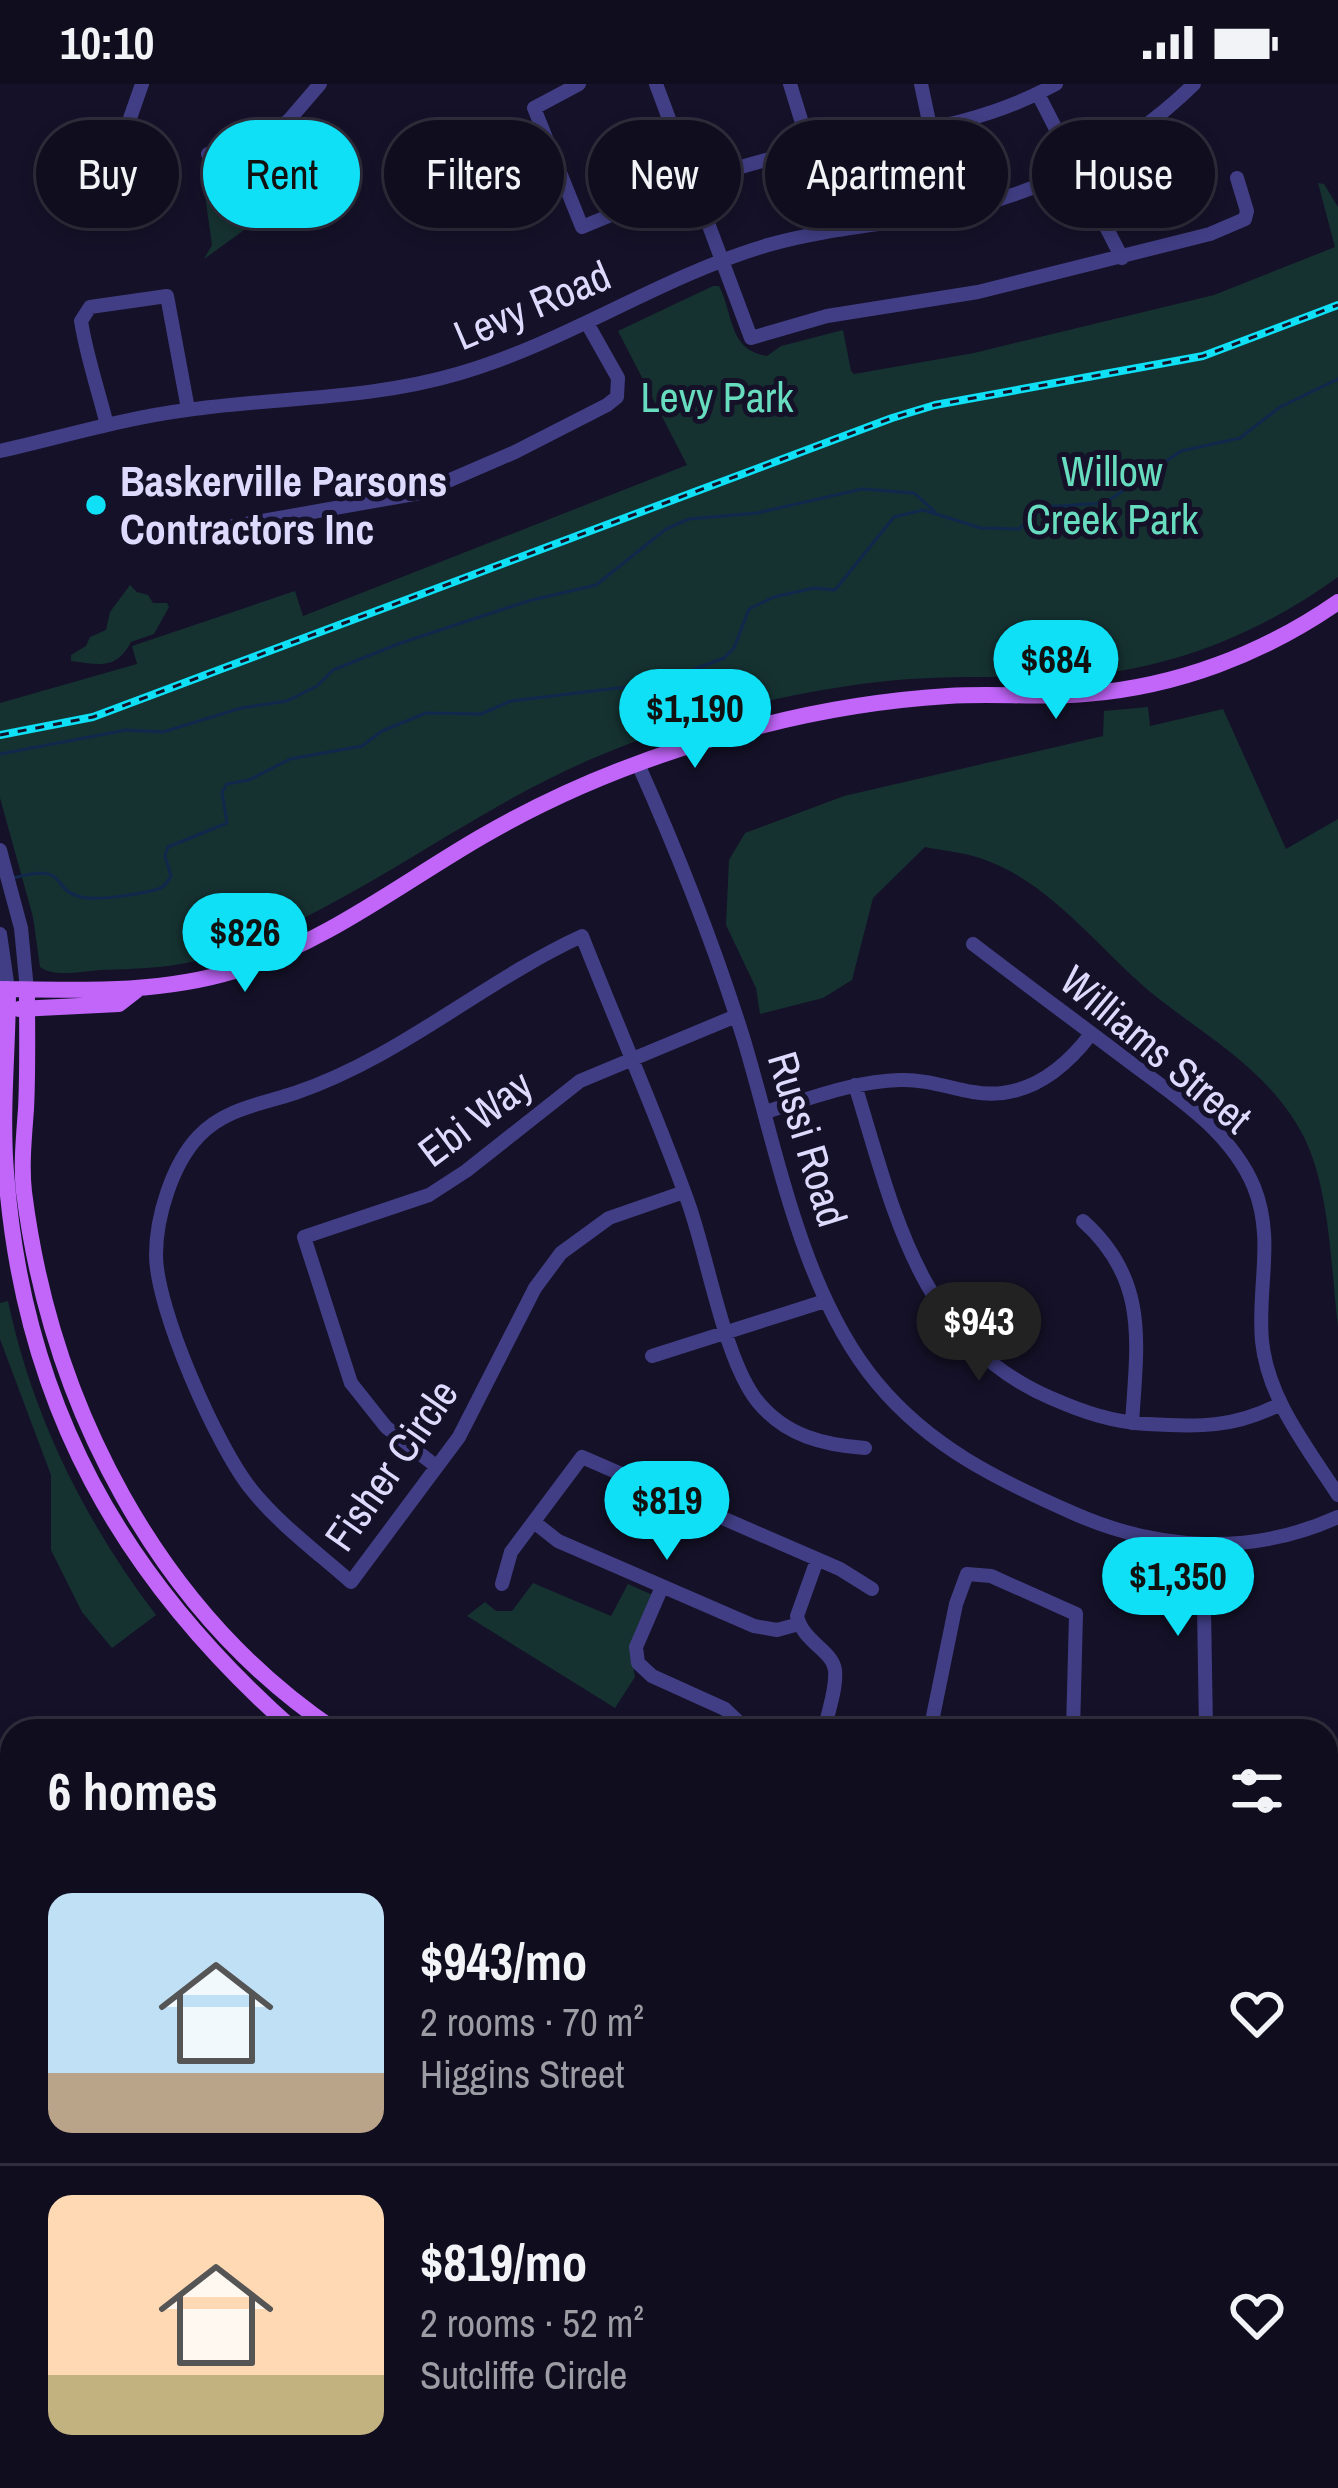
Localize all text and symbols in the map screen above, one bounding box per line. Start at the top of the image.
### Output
text: 10:10 [60,12,154,73]
chip: Buy [36,120,179,228]
chip: Rent [203,120,360,228]
chip: Filters [384,120,564,228]
chip: New [588,120,741,228]
chip: Apartment [765,120,1008,228]
chip: House [1032,120,1215,228]
street label: Levy Road [445,247,619,363]
park label: Levy Park [640,369,794,425]
park label: Willow Creek Park [1026,443,1199,547]
place label: Baskerville Parsons Contractors Inc [120,453,447,557]
marker: Baskerville Parsons Contractors Inc [83,492,109,518]
pin: $684 [985,620,1127,722]
text: $684 [1020,633,1092,685]
pin: $1,190 [597,669,793,771]
text: $1,190 [646,682,744,734]
pin: $826 [174,893,316,995]
text: $826 [209,906,281,958]
street label: Williams Street [1049,953,1263,1145]
street label: Russi Road [755,1045,861,1233]
street label: Ebi Way [407,1057,543,1179]
pin: $943 [908,1282,1050,1384]
text: $943 [943,1295,1015,1347]
street label: Fisher Circle [312,1368,470,1562]
pin: $819 [596,1461,738,1563]
text: $819 [631,1474,703,1526]
pin: $1,350 [1080,1537,1276,1639]
text: $1,350 [1129,1550,1227,1602]
text: 6 homes [48,1757,218,1826]
icon: filters [1224,1758,1290,1824]
text: $943/mo [420,1927,587,1996]
icon: home [144,1941,288,2085]
icon: heart [1224,1980,1290,2046]
text: 2 rooms · 70 m² [420,1996,644,2048]
text: Higgins Street [420,2048,624,2100]
text: $819/mo [420,2228,587,2297]
icon: home [144,2243,288,2387]
icon: heart [1224,2282,1290,2348]
text: 2 rooms · 52 m² [420,2297,644,2349]
text: Sutcliffe Circle [420,2349,627,2401]

